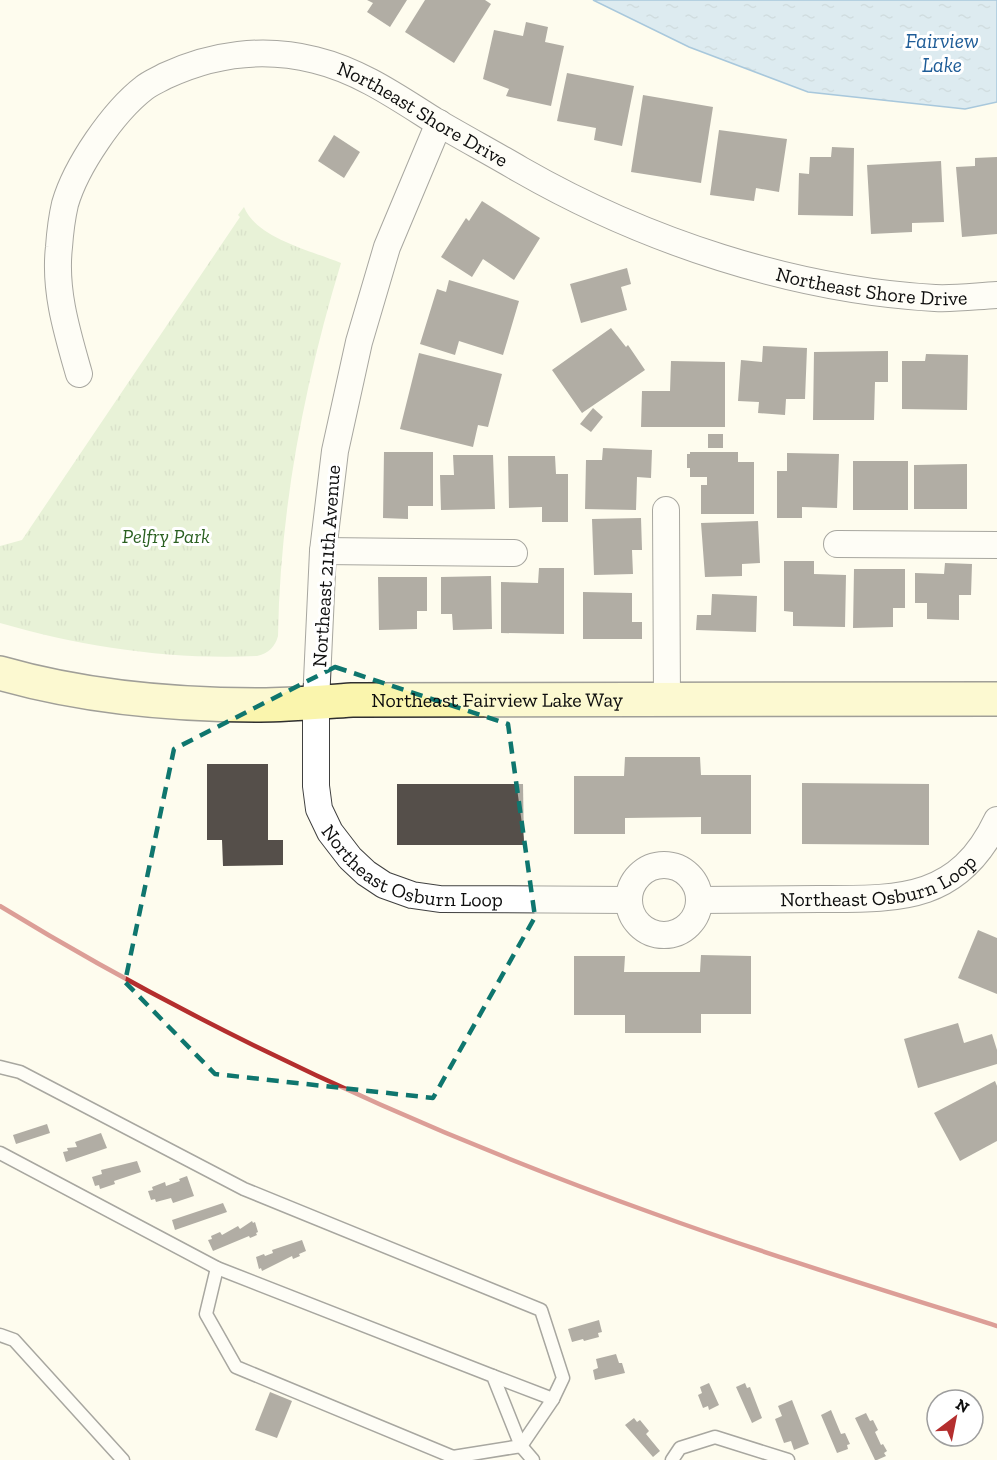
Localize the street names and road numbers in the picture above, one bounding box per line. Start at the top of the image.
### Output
street label: Northeast Shore Drive [334,56,512,172]
street label: Northeast Shore Drive [774,262,968,310]
street label: Northeast 211th Avenue [307,464,345,668]
street label: Northeast Fairview Lake Way [371,688,624,712]
street label: Northeast Osburn Loop [317,820,503,911]
street label: Northeast Osburn Loop [780,850,981,911]

